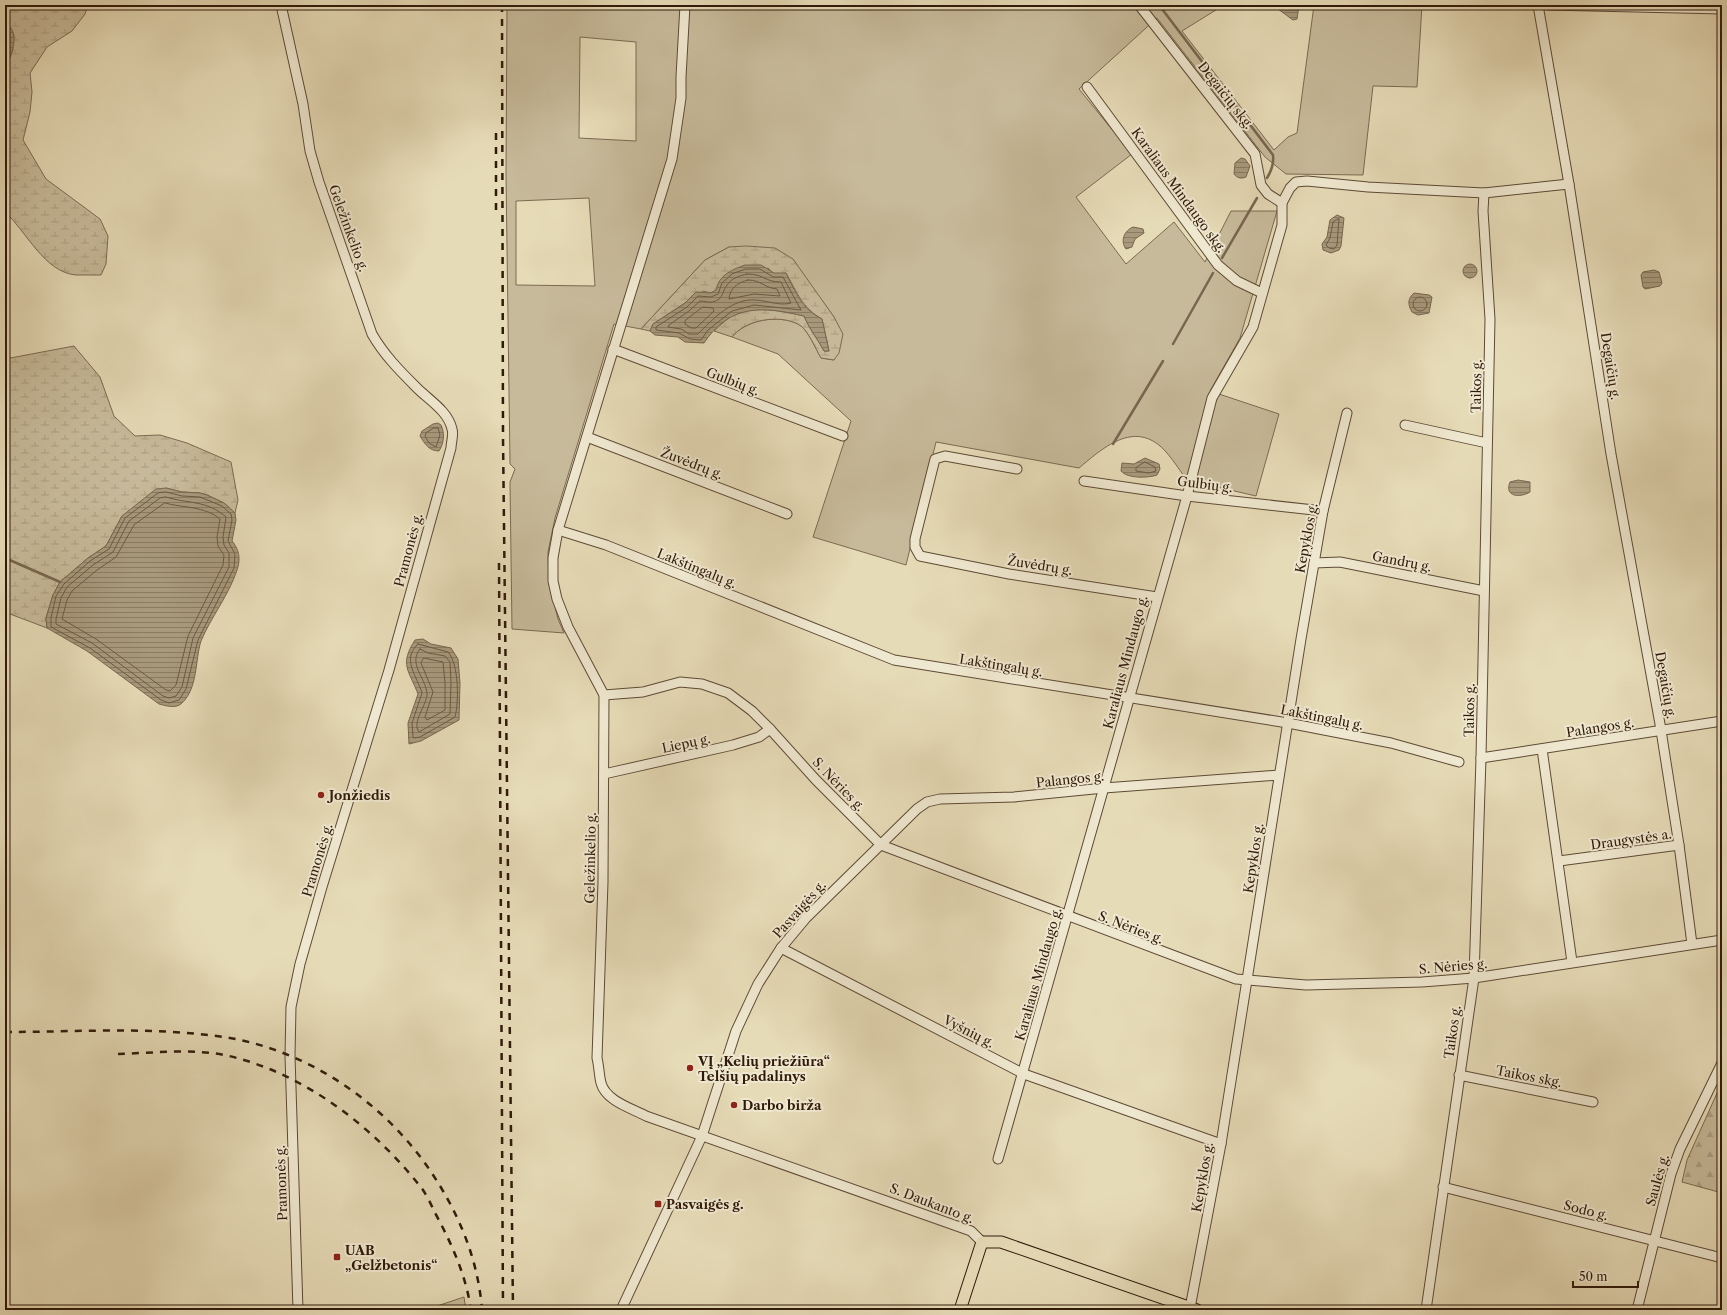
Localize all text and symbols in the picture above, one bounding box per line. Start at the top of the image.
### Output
street label: Degaičių skg. [1195,58,1257,132]
street label: Karaliaus Mindaugo skg. [1128,124,1230,256]
street label: Geležinkelio g. [326,182,372,274]
street label: Degaičių g. [1598,331,1624,401]
street label: Taikos g. [1468,359,1484,413]
street label: Gulbių g. [704,364,762,398]
street label: Žuvėdrų g. [659,444,725,482]
street label: Gulbių g. [1176,473,1234,495]
street label: Kepyklos g. [1291,502,1321,574]
street label: Pramonės g. [390,511,426,589]
street label: Lakštingalų g. [655,545,739,591]
street label: Gandrų g. [1371,547,1433,575]
street label: Žuvėdrų g. [1006,552,1074,578]
street label: Karaliaus Mindaugo g. [1099,593,1151,731]
street label: Degaičių g. [1652,650,1680,720]
street label: Lakštingalų g. [958,651,1044,679]
street label: Taikos g. [1461,683,1477,737]
street label: Lakštingalų g. [1279,701,1365,733]
street label: Palangos g. [1565,714,1635,740]
street label: Liepų g. [660,730,712,756]
street label: S. Nėries g. [809,754,869,814]
street label: Palangos g. [1035,767,1105,791]
place label: Jonžiedis [327,787,390,803]
marker: Jonžiedis [316,790,326,800]
street label: Geležinkelio g. [581,812,599,904]
street label: Pramonės g. [298,821,336,899]
street label: Kepyklos g. [1240,822,1266,894]
street label: Draugystės a. [1590,825,1672,853]
street label: Pasvaigės g. [769,877,829,941]
street label: Karaliaus Mindaugo g. [1011,906,1065,1042]
street label: S. Nėries g. [1096,907,1166,947]
street label: S. Nėries g. [1418,955,1488,977]
street label: Taikos g. [1440,1004,1464,1060]
street label: Vyšnių g. [940,1011,997,1051]
place label: VĮ „Kelių priežiūra“ Telšių padalinys [697,1053,830,1084]
street label: Taikos skg. [1495,1062,1563,1090]
marker: VĮ „Kelių priežiūra“ Telšių padalinys [685,1063,695,1073]
place label: Darbo birža [742,1097,822,1113]
marker: Darbo birža [729,1100,739,1110]
street label: Kepyklos g. [1188,1141,1216,1213]
street label: Pramonės g. [272,1145,290,1221]
street label: Saulės g. [1642,1152,1672,1208]
street label: S. Daukanto g. [888,1180,976,1226]
place label: Pasvaigės g. [666,1196,744,1212]
street label: Sodo g. [1562,1197,1610,1223]
marker: Pasvaigės g. [653,1199,663,1209]
place label: UAB „Gelžbetonis“ [345,1242,437,1273]
marker: UAB „Gelžbetonis“ [332,1252,342,1262]
scale bar [1573,1263,1638,1289]
text: 50 m [1579,1269,1608,1284]

